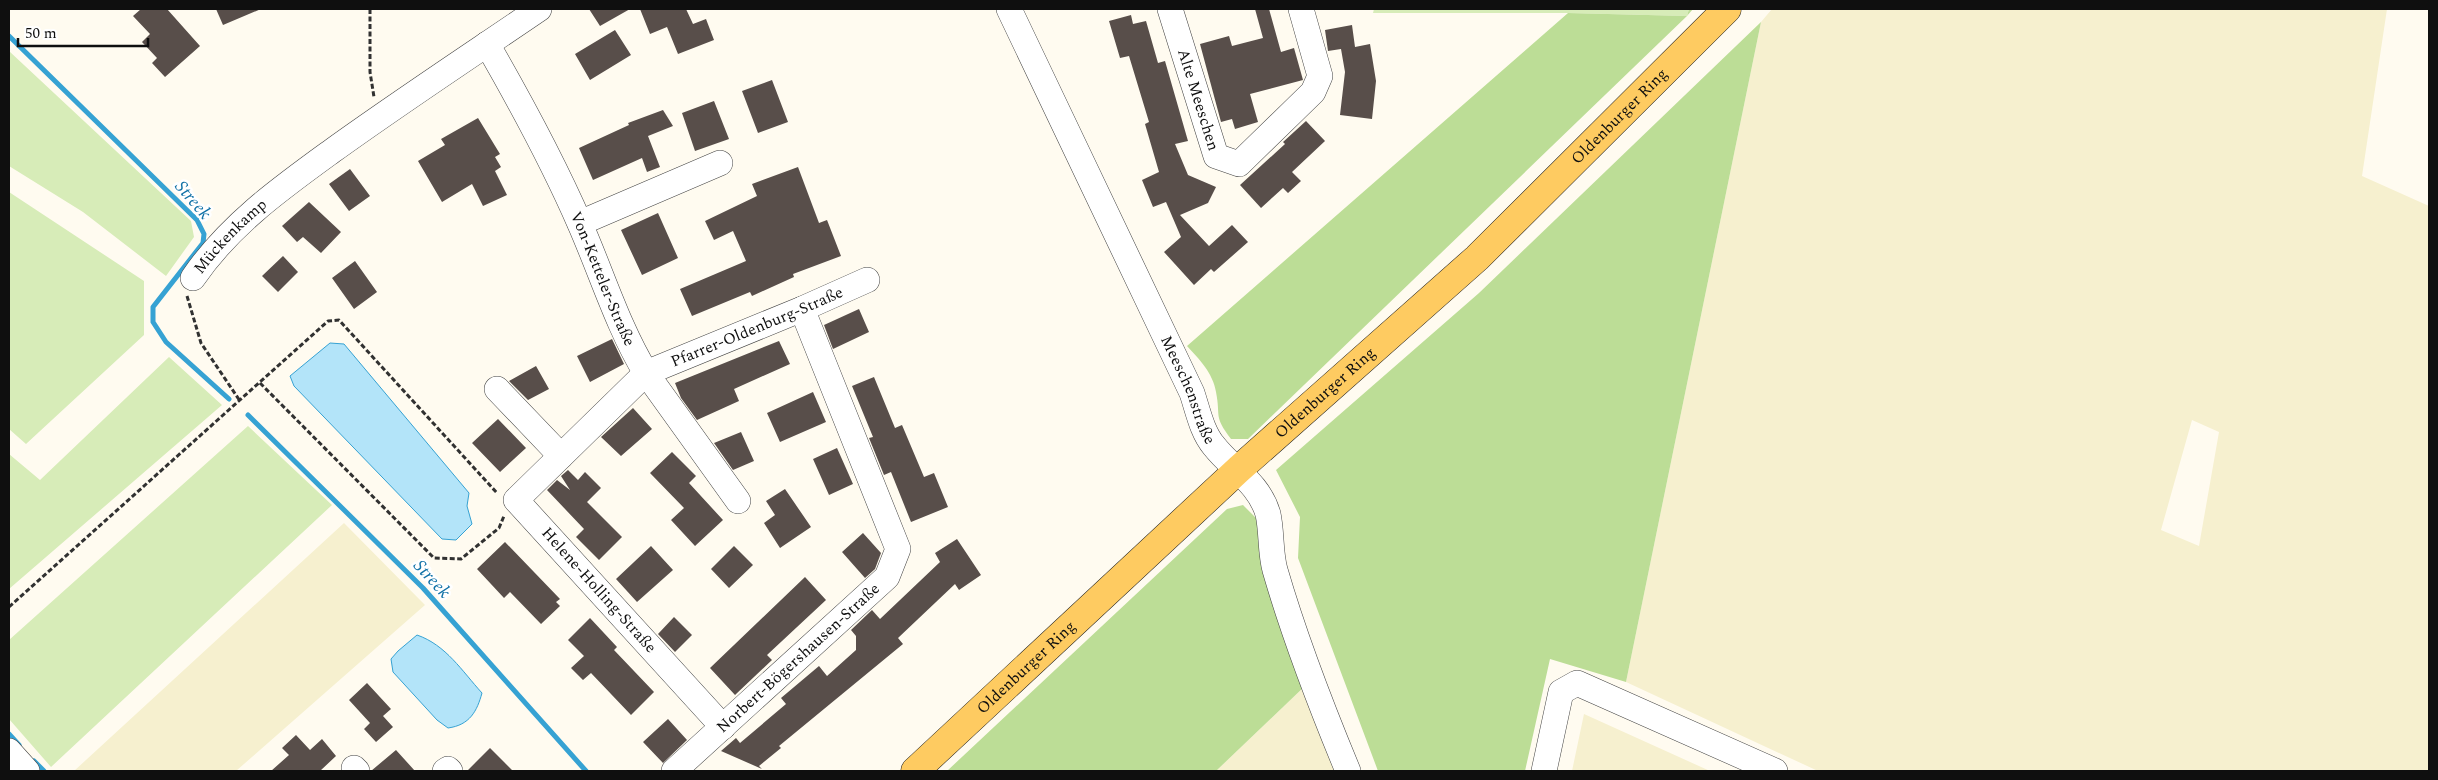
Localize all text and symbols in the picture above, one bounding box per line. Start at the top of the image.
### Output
scale bar [18,15,148,47]
text: 50 m [25,22,57,45]
street label: Alte Meeschen [1171,46,1226,154]
street label: Oldenburger Ring [1566,62,1673,170]
water label: Streek [168,174,218,226]
street label: Mückenkamp [188,193,272,279]
street label: Von-Ketteler-Straße [564,208,641,350]
street label: Pfarrer-Oldenburg-Straße [667,280,847,374]
street label: Meeschenstraße [1154,331,1222,449]
street label: Oldenburger Ring [1269,341,1381,444]
street label: Helene-Holling-Straße [536,522,662,658]
water label: Streek [407,553,458,605]
street label: Norbert-Bögershausen-Straße [711,577,885,739]
street label: Oldenburger Ring [971,615,1081,720]

